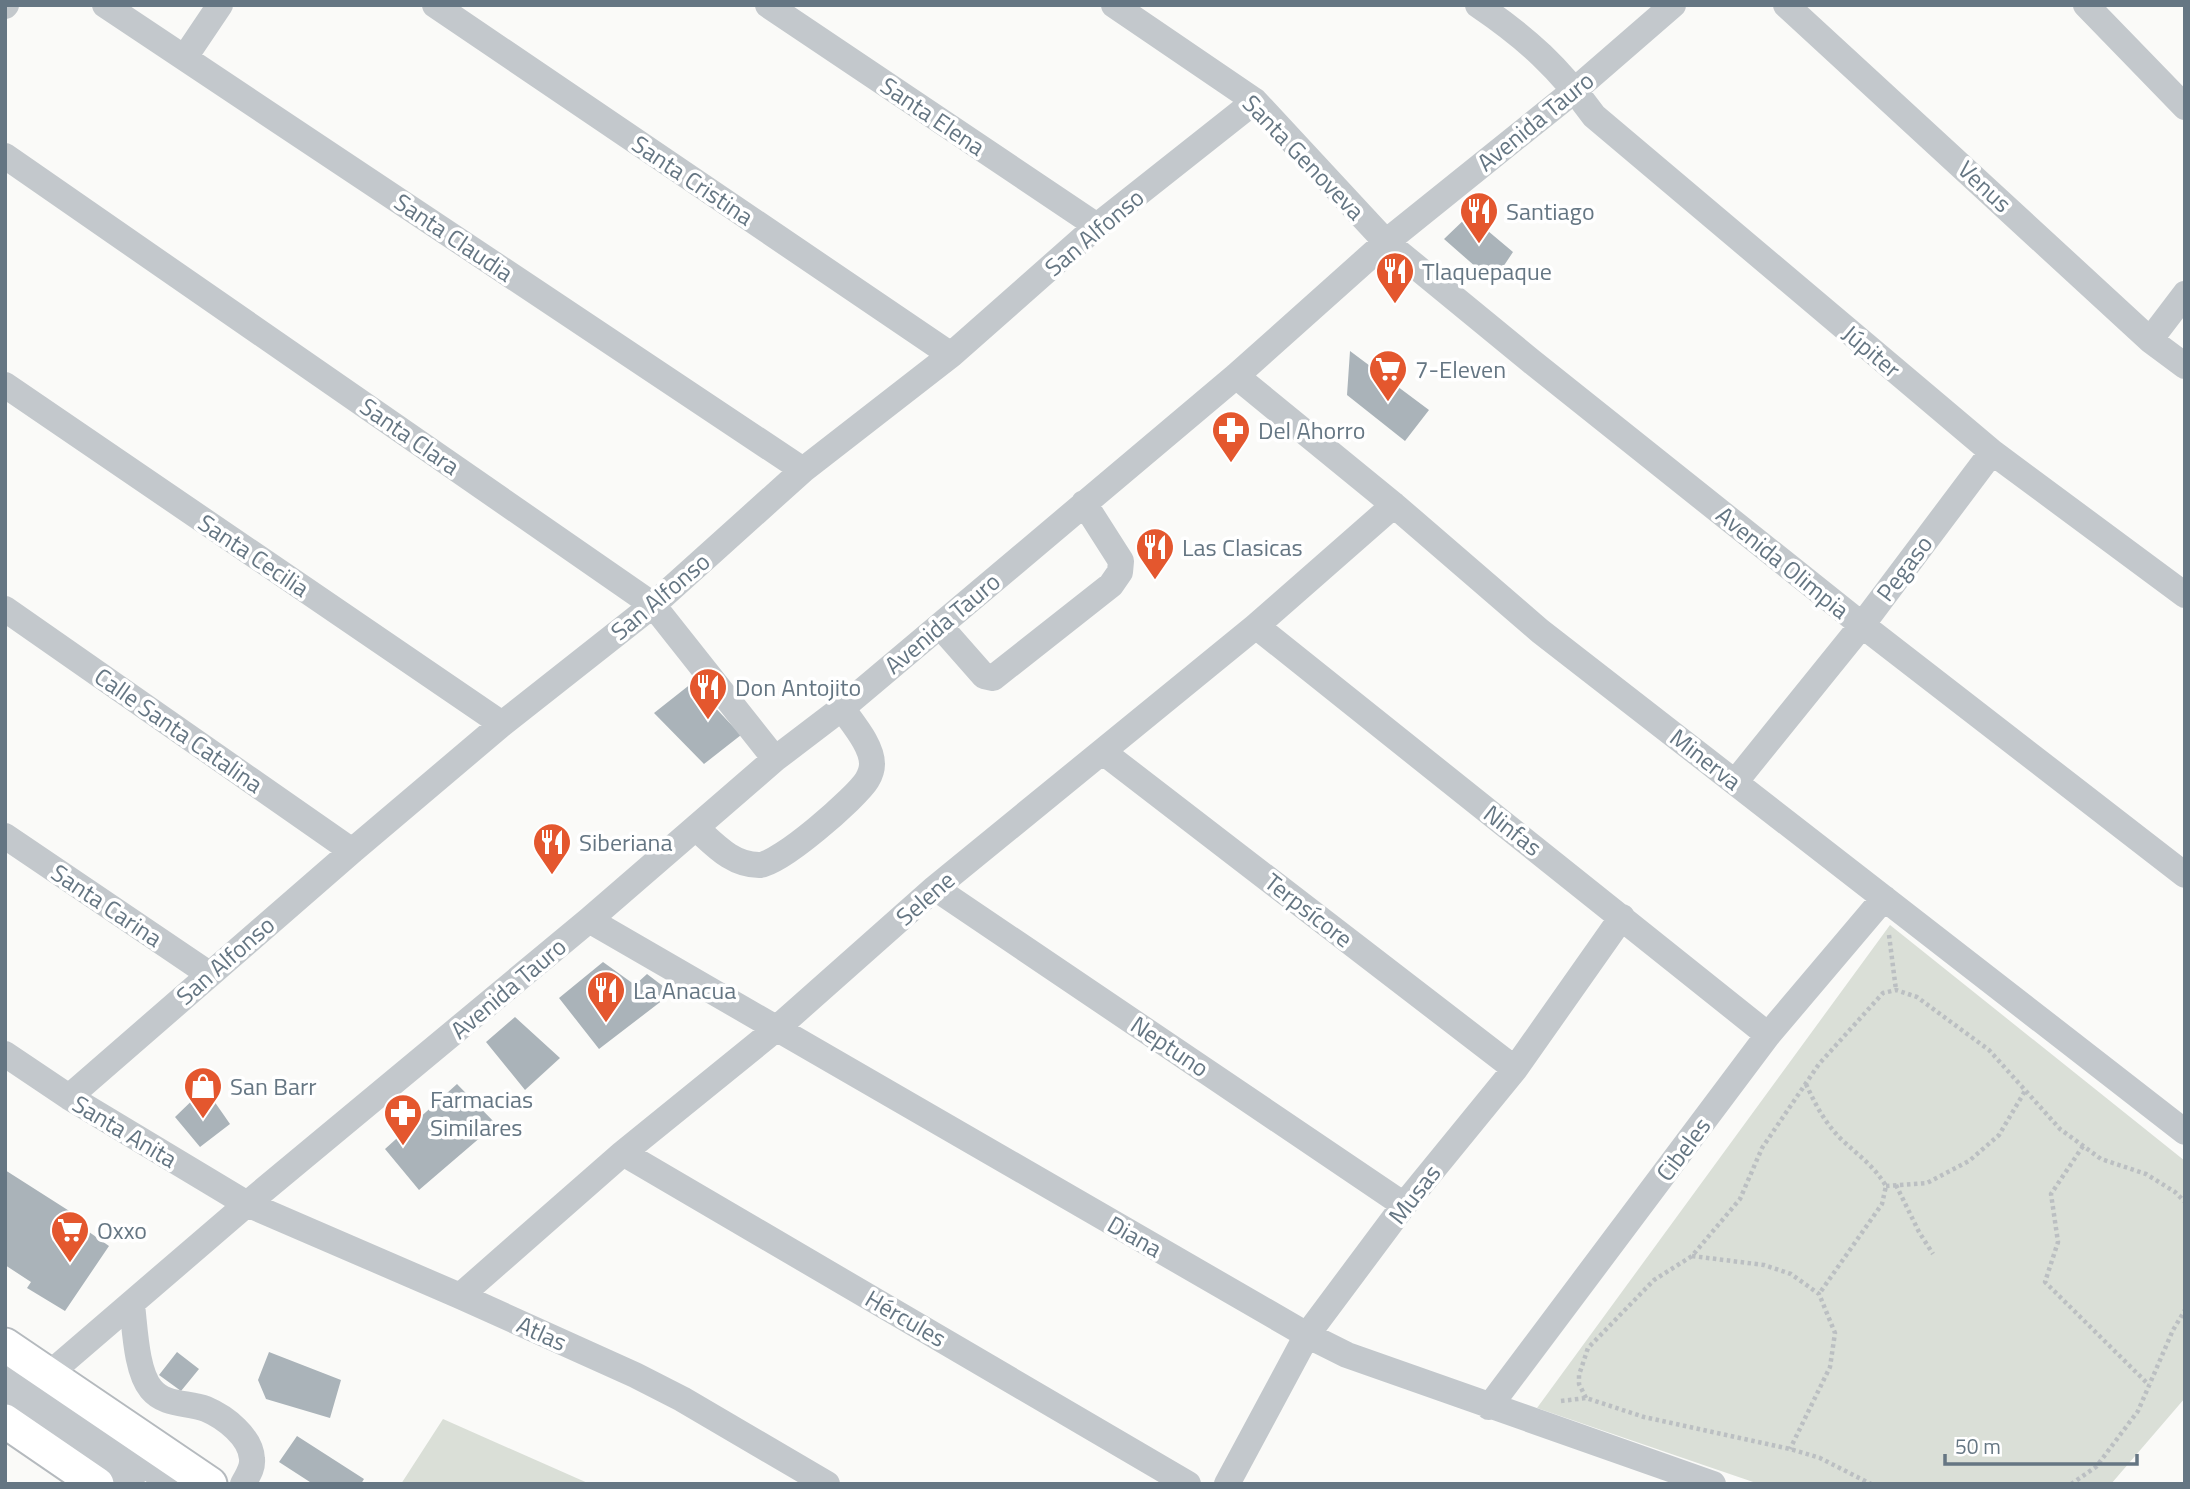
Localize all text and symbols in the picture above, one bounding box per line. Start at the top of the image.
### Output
street label: Avenida Tauro [1469,62,1601,180]
street label: Santa Elena [873,68,993,164]
street label: Santa Genoveva [1235,86,1373,228]
street label: Santa Cristina [625,126,761,234]
street label: Venus [1950,152,2020,220]
street label: San Alfonso [1036,180,1152,284]
street label: Santa Claudia [387,184,521,290]
restaurant icon: Santiago [1458,190,1500,245]
place label: Santiago [1506,193,1595,229]
restaurant icon: Tlaquepaque [1374,250,1416,305]
place label: Tlaquepaque [1422,253,1552,289]
street label: Júpiter [1835,316,1909,386]
supermarket icon: 7-Eleven [1367,348,1409,403]
place label: 7-Eleven [1415,351,1506,387]
street label: Santa Clara [353,388,467,484]
pharmacy icon: Del Ahorro [1210,409,1252,464]
place label: Del Ahorro [1258,412,1365,448]
street label: Avenida Olimpia [1709,497,1857,627]
street label: Santa Cecilia [191,505,317,605]
restaurant icon: Las Clasicas [1134,526,1176,581]
street label: Pegaso [1867,527,1941,609]
place label: Las Clasicas [1182,529,1303,565]
street label: San Alfonso [602,544,718,648]
street label: Avenida Tauro [876,564,1008,682]
street label: Calle Santa Catalina [87,658,271,802]
restaurant icon: Don Antojito [687,666,729,721]
place label: Don Antojito [735,669,861,705]
street label: Minerva [1663,720,1749,798]
street label: Ninfas [1476,796,1550,864]
restaurant icon: Siberiana [531,821,573,876]
place label: Siberiana [579,824,673,860]
street label: Santa Carina [44,855,170,955]
street label: Selene [888,862,962,934]
street label: Terpsícore [1257,864,1361,956]
street label: San Alfonso [168,907,282,1013]
street label: Avenida Tauro [442,929,574,1047]
restaurant icon: La Anacua [585,969,627,1024]
place label: La Anacua [633,972,736,1008]
street label: Neptuno [1124,1007,1216,1085]
shop icon: San Barr [182,1065,224,1120]
place label: San Barr [230,1068,317,1104]
place label: Farmacias Similares [430,1081,533,1145]
street label: Santa Anita [66,1086,184,1176]
pharmacy icon: Farmacias Similares [382,1092,424,1147]
street label: Cibeles [1647,1109,1719,1189]
street label: Musas [1379,1156,1449,1232]
street label: Diana [1101,1206,1169,1266]
supermarket icon: Oxxo [49,1209,91,1264]
place label: Oxxo [97,1212,147,1248]
street label: Hércules [859,1280,953,1356]
street label: Atlas [511,1306,573,1360]
scale bar [1945,1422,2138,1466]
text: 50 m [1955,1430,2001,1462]

